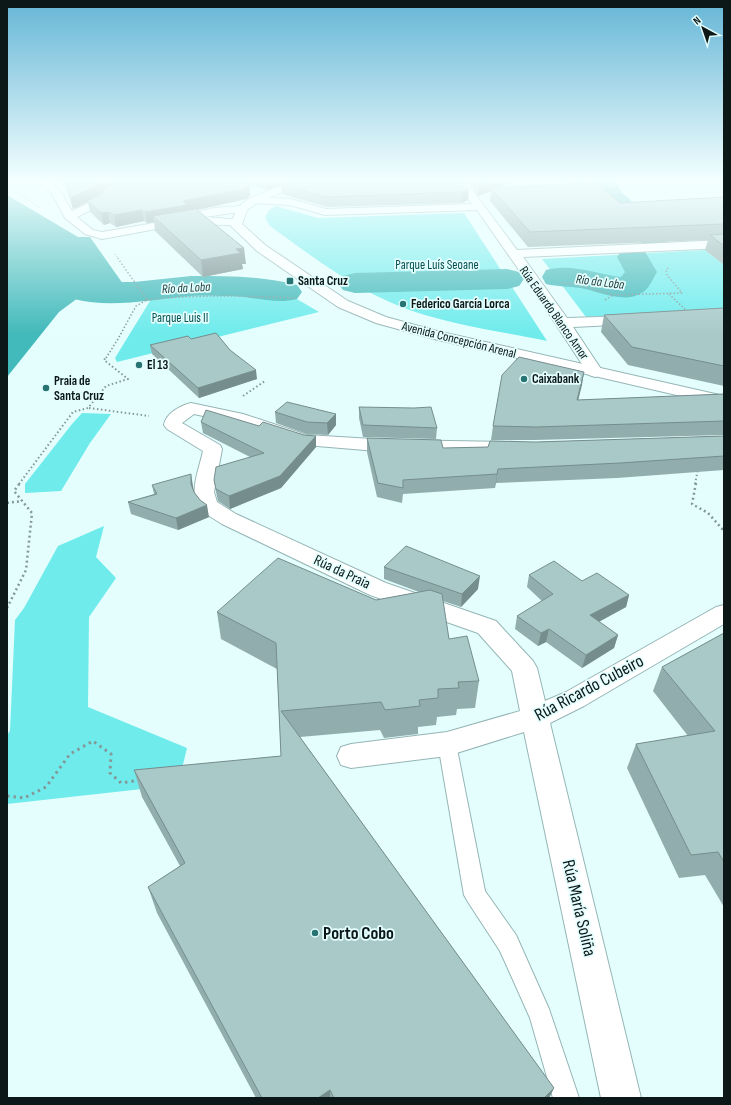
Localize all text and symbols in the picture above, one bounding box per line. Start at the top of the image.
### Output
north arrow [683,8,723,48]
text: N [690,14,703,28]
park label: Parque Luís Seoane [395,257,479,273]
street label: Rúa Eduardo Blanco Amor [516,263,592,363]
water label: Río da Loba [575,271,626,293]
place label: Santa Cruz [298,273,348,289]
marker: Santa Cruz [285,276,295,286]
water label: Río da Loba [161,279,211,297]
place label: Federico García Lorca [411,296,509,312]
marker: Federico García Lorca [398,299,408,309]
park label: Parque Luis II [152,310,208,326]
street label: Avenida Concepción Arenal [399,318,518,362]
place label: El 13 [147,357,168,373]
marker: El 13 [134,360,144,370]
place label: Caixabank [532,371,580,387]
place label: Praia de Santa Cruz [54,373,104,404]
marker: Caixabank [519,374,529,384]
marker: Praia de Santa Cruz [41,383,51,393]
street label: Rúa da Praia [311,551,374,593]
street label: Rúa Ricardo Cubeiro [531,650,647,726]
street label: Rúa María Soliña [558,858,600,958]
place label: Porto Cobo [323,923,394,944]
marker: Porto Cobo [310,928,320,938]

